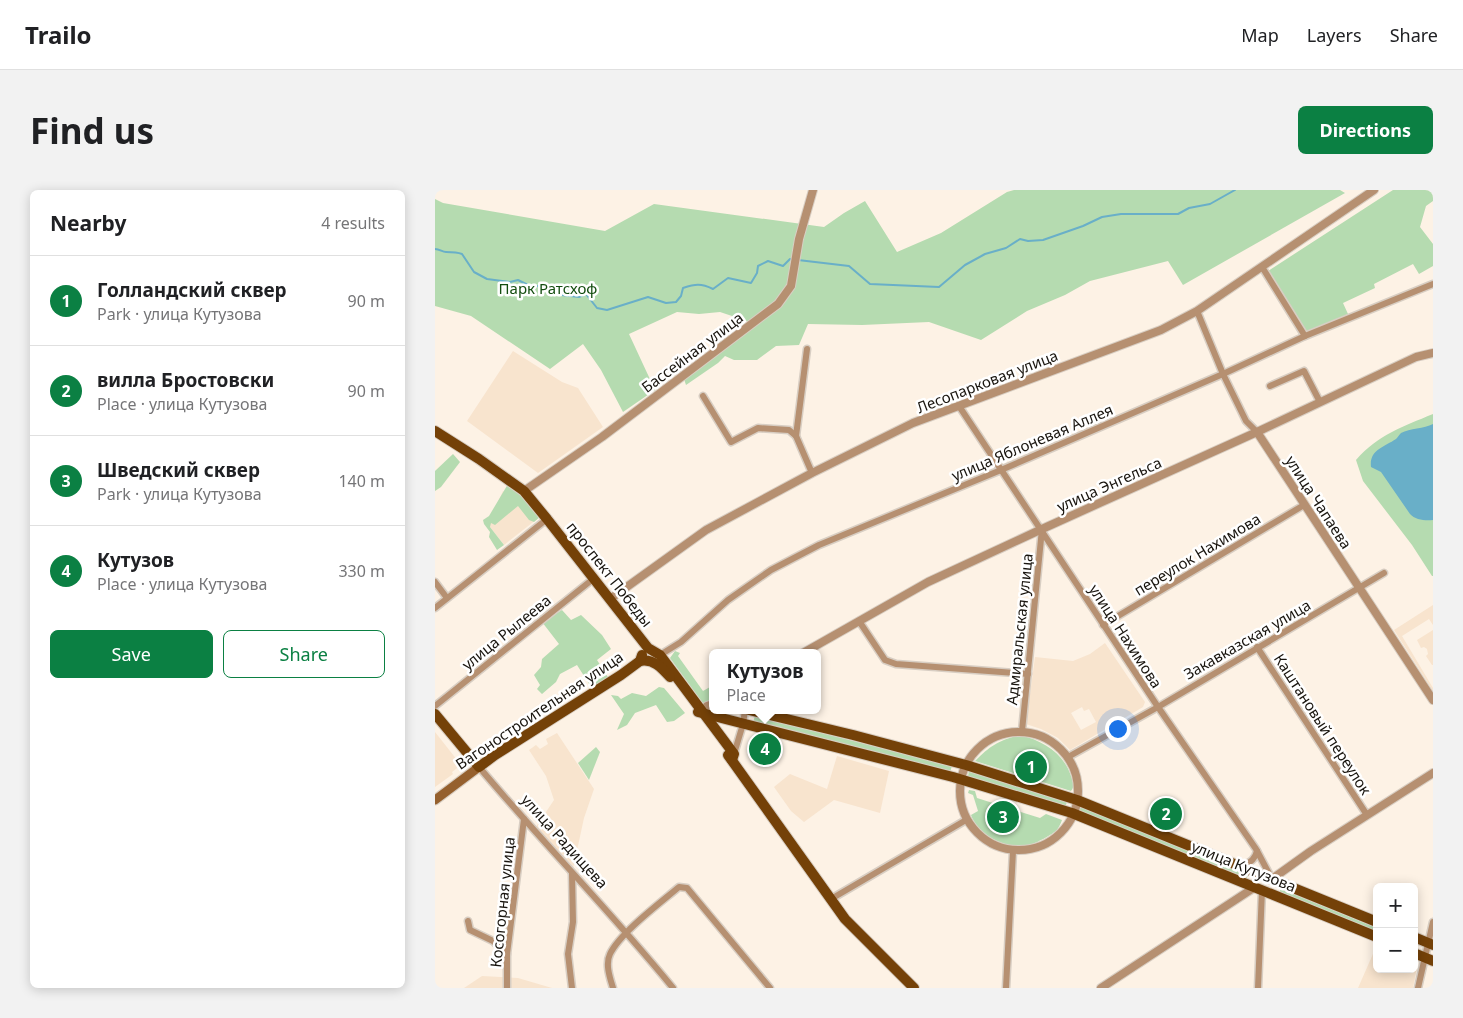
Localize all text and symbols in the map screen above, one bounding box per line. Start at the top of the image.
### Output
text: Trailo [25,18,92,51]
text: Map [1241,23,1279,47]
text: Layers [1307,23,1362,47]
text: Share [1390,23,1438,47]
button: Directions [1298,106,1433,154]
text: Find us [30,107,154,154]
text: Nearby [50,209,126,237]
text: 4 results [321,212,385,234]
text: Голландский сквер [97,277,287,303]
park label: Парк Ратсхоф [499,278,597,298]
text: 1 [61,290,71,312]
text: 90 m [348,290,385,312]
text: Park · улица Кутузова [97,303,262,325]
street label: Бассейная улица [637,307,747,397]
street label: Лесопарковая улица [913,345,1061,417]
text: вилла Бростовски [97,367,274,393]
text: 2 [61,380,71,402]
text: 90 m [348,380,385,402]
text: Place · улица Кутузова [97,393,267,415]
street label: улица Яблоневая Аллея [948,399,1116,485]
street label: улица Энгельса [1053,452,1165,516]
street label: улица Чапаева [1281,452,1357,552]
text: Шведский сквер [97,457,260,483]
text: 3 [61,470,71,492]
text: 140 m [338,470,385,492]
text: Park · улица Кутузова [97,483,262,505]
street label: переулок Нахимова [1130,508,1264,600]
street label: проспект Победы [563,517,657,631]
text: Кутузов [97,547,174,573]
street label: Адмиральская улица [1001,552,1037,706]
text: 4 [61,560,71,582]
text: 330 m [338,560,385,582]
text: Place · улица Кутузова [97,573,267,595]
street label: улица Нахимова [1085,580,1167,692]
street label: улица Рылеева [457,590,555,674]
street label: Закавказская улица [1180,595,1314,683]
button: Save [50,630,213,678]
button: Share [223,630,385,678]
street label: Вагоностроительная улица [451,646,627,774]
popup [709,649,821,714]
street label: Каштановый переулок [1270,650,1376,798]
text: Кутузов [726,658,804,684]
text: Place [726,684,766,706]
your location [1105,716,1131,742]
pin: 4 [749,730,781,768]
pin: 1 [1015,748,1047,786]
street label: улица Радищева [517,790,613,892]
pin: 2 [1150,795,1182,833]
pin: 3 [987,798,1019,836]
street label: Косогорная улица [485,836,519,968]
street label: улица Кутузова [1189,836,1299,896]
map controls [1373,883,1418,973]
button: + [1373,883,1418,928]
button: − [1373,928,1418,973]

